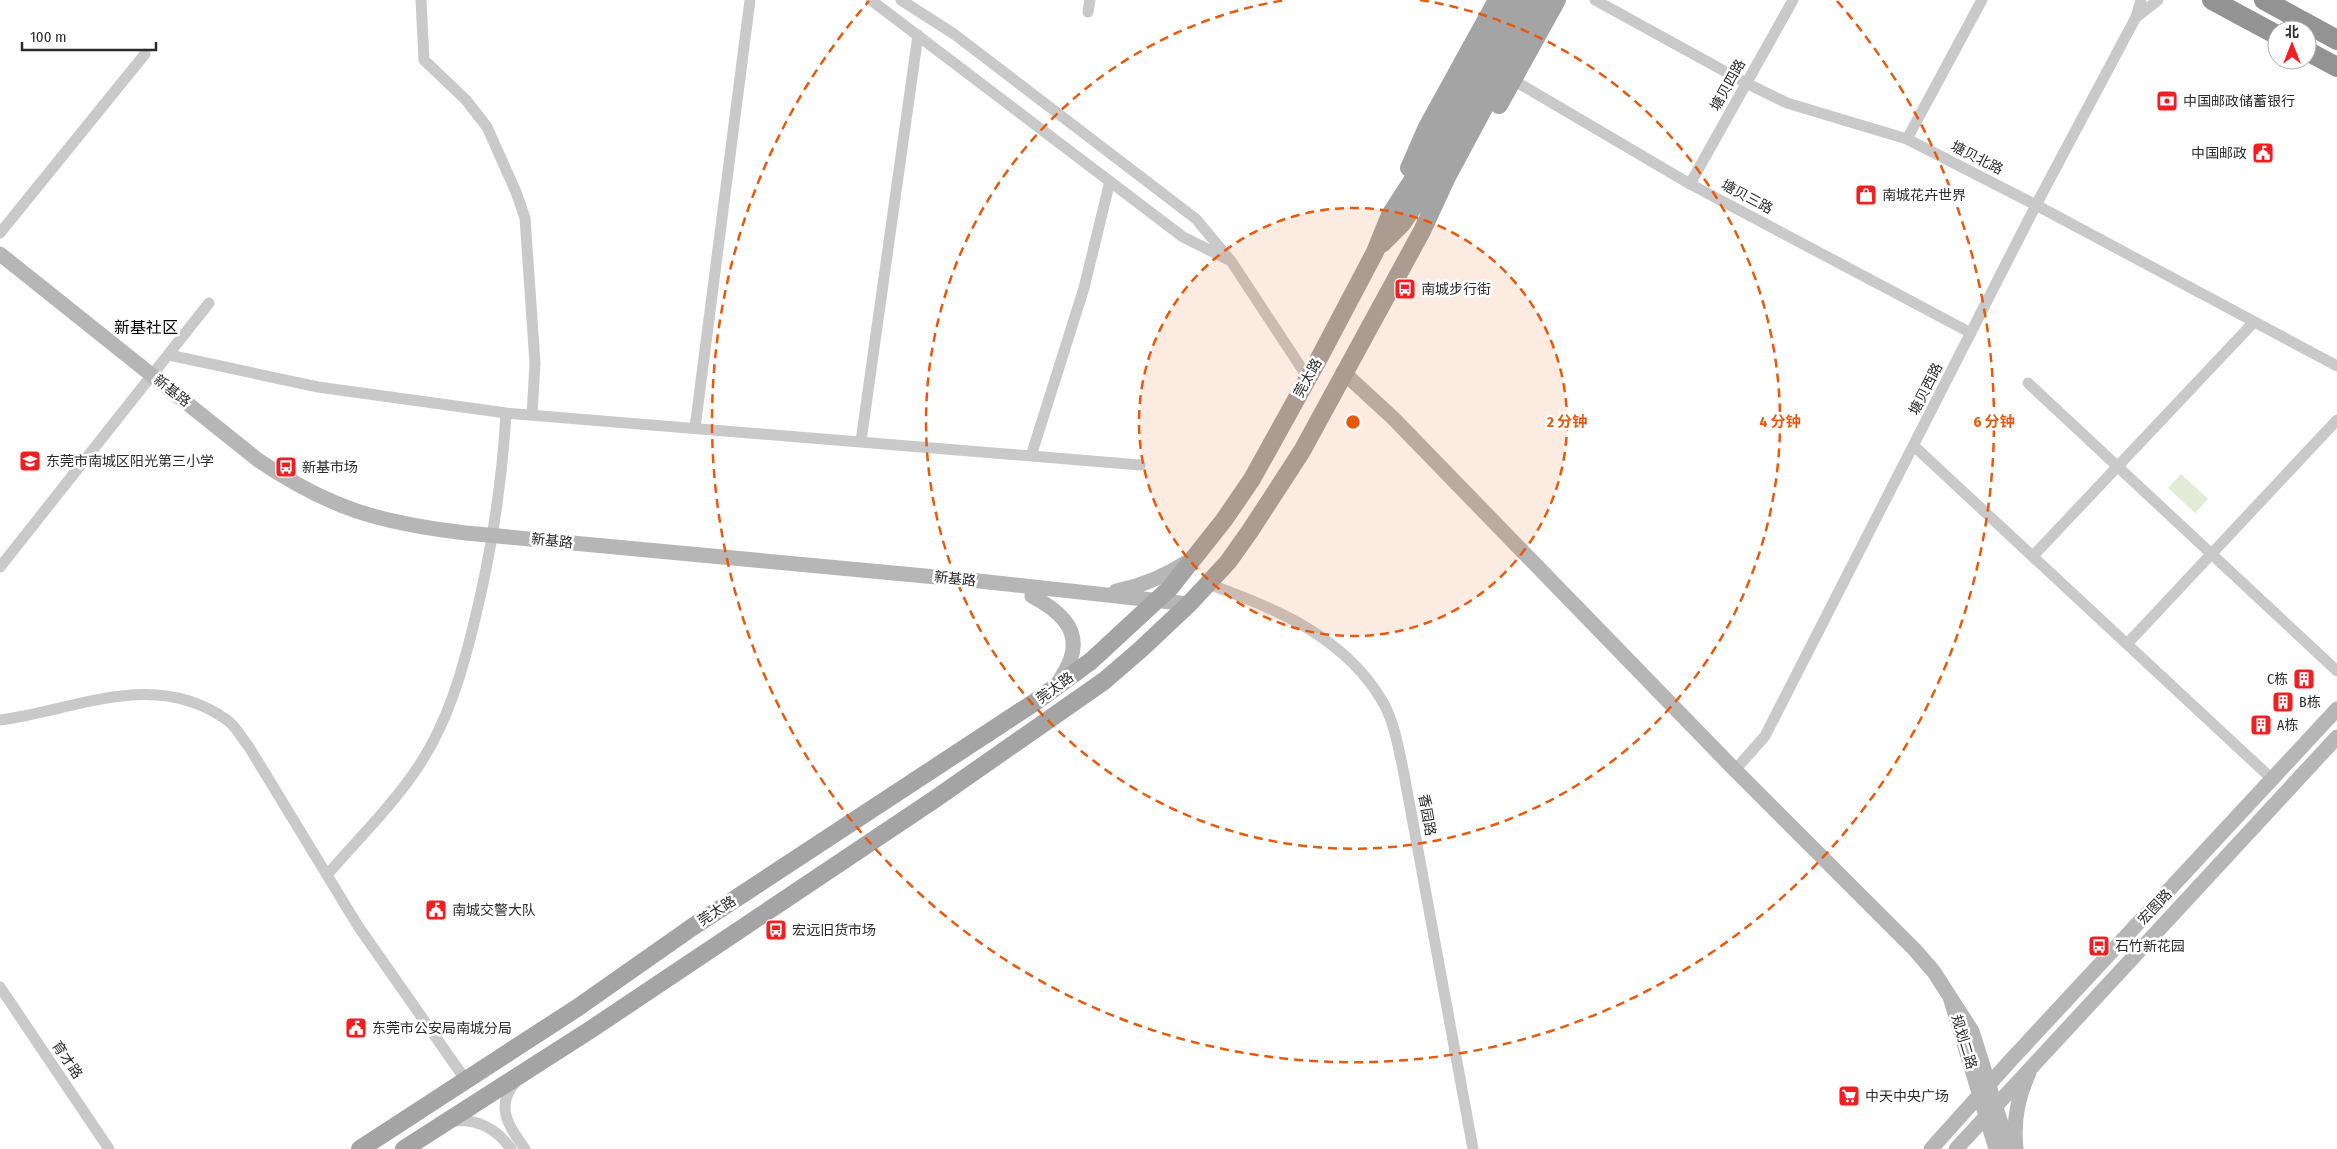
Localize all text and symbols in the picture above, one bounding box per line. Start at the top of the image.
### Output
scale bar [22,20,156,52]
north arrow [2267,20,2317,70]
text: 北 [2285,24,2299,41]
text: 100 m [30,28,67,46]
street label: 塘贝四路 [1707,56,1749,114]
bank icon: 中国邮政储蓄银行 [2155,89,2179,113]
place label: 中国邮政储蓄银行 [2183,93,2295,110]
street label: 塘贝北路 [1948,138,2006,178]
public building icon: 中国邮政 [2251,141,2275,165]
place label: 中国邮政 [2191,145,2247,162]
street label: 塘贝三路 [1718,176,1776,218]
shop icon: 南城花卉世界 [1854,183,1878,207]
place label: 南城花卉世界 [1882,187,1966,204]
bus stop icon: 南城步行街 [1393,277,1417,301]
place label: 南城步行街 [1421,281,1491,298]
district label: 新基社区 [114,318,178,337]
street label: 莞太路 [1290,356,1326,400]
street label: 塘贝西路 [1906,360,1946,418]
street label: 新基路 [150,371,194,411]
centre of rings [1344,413,1362,431]
text: 2 分钟 [1546,413,1587,431]
text: 4 分钟 [1760,413,1800,431]
text: 6 分钟 [1974,413,2014,431]
school or university icon: 东莞市南城区阳光第三小学 [18,449,42,473]
place label: 东莞市南城区阳光第三小学 [46,453,214,470]
bus stop icon: 新基市场 [274,455,298,479]
place label: 新基市场 [302,459,358,476]
street label: 新基路 [530,530,574,552]
street label: 新基路 [933,568,977,590]
building icon: C栋 [2292,667,2316,691]
street label: 莞太路 [1033,669,1077,707]
place label: C栋 [2267,671,2288,688]
building icon: B栋 [2271,690,2295,714]
place label: B栋 [2299,694,2321,711]
building icon: A栋 [2249,713,2273,737]
place label: A栋 [2277,717,2298,734]
street label: 香园路 [1415,793,1439,837]
street label: 宏图路 [2134,886,2176,928]
street label: 莞太路 [695,892,739,930]
public building icon: 南城交警大队 [424,898,448,922]
place label: 南城交警大队 [452,902,536,919]
bus stop icon: 宏远旧货市场 [764,918,788,942]
place label: 宏远旧货市场 [792,922,876,939]
bus stop icon: 石竹新花园 [2087,934,2111,958]
place label: 石竹新花园 [2115,938,2185,955]
street label: 规划二路 [1948,1013,1980,1071]
public building icon: 东莞市公安局南城分局 [344,1016,368,1040]
place label: 东莞市公安局南城分局 [372,1020,512,1037]
street label: 育才路 [48,1038,86,1082]
supermarket icon: 中天中央广场 [1837,1084,1861,1108]
place label: 中天中央广场 [1865,1088,1949,1105]

